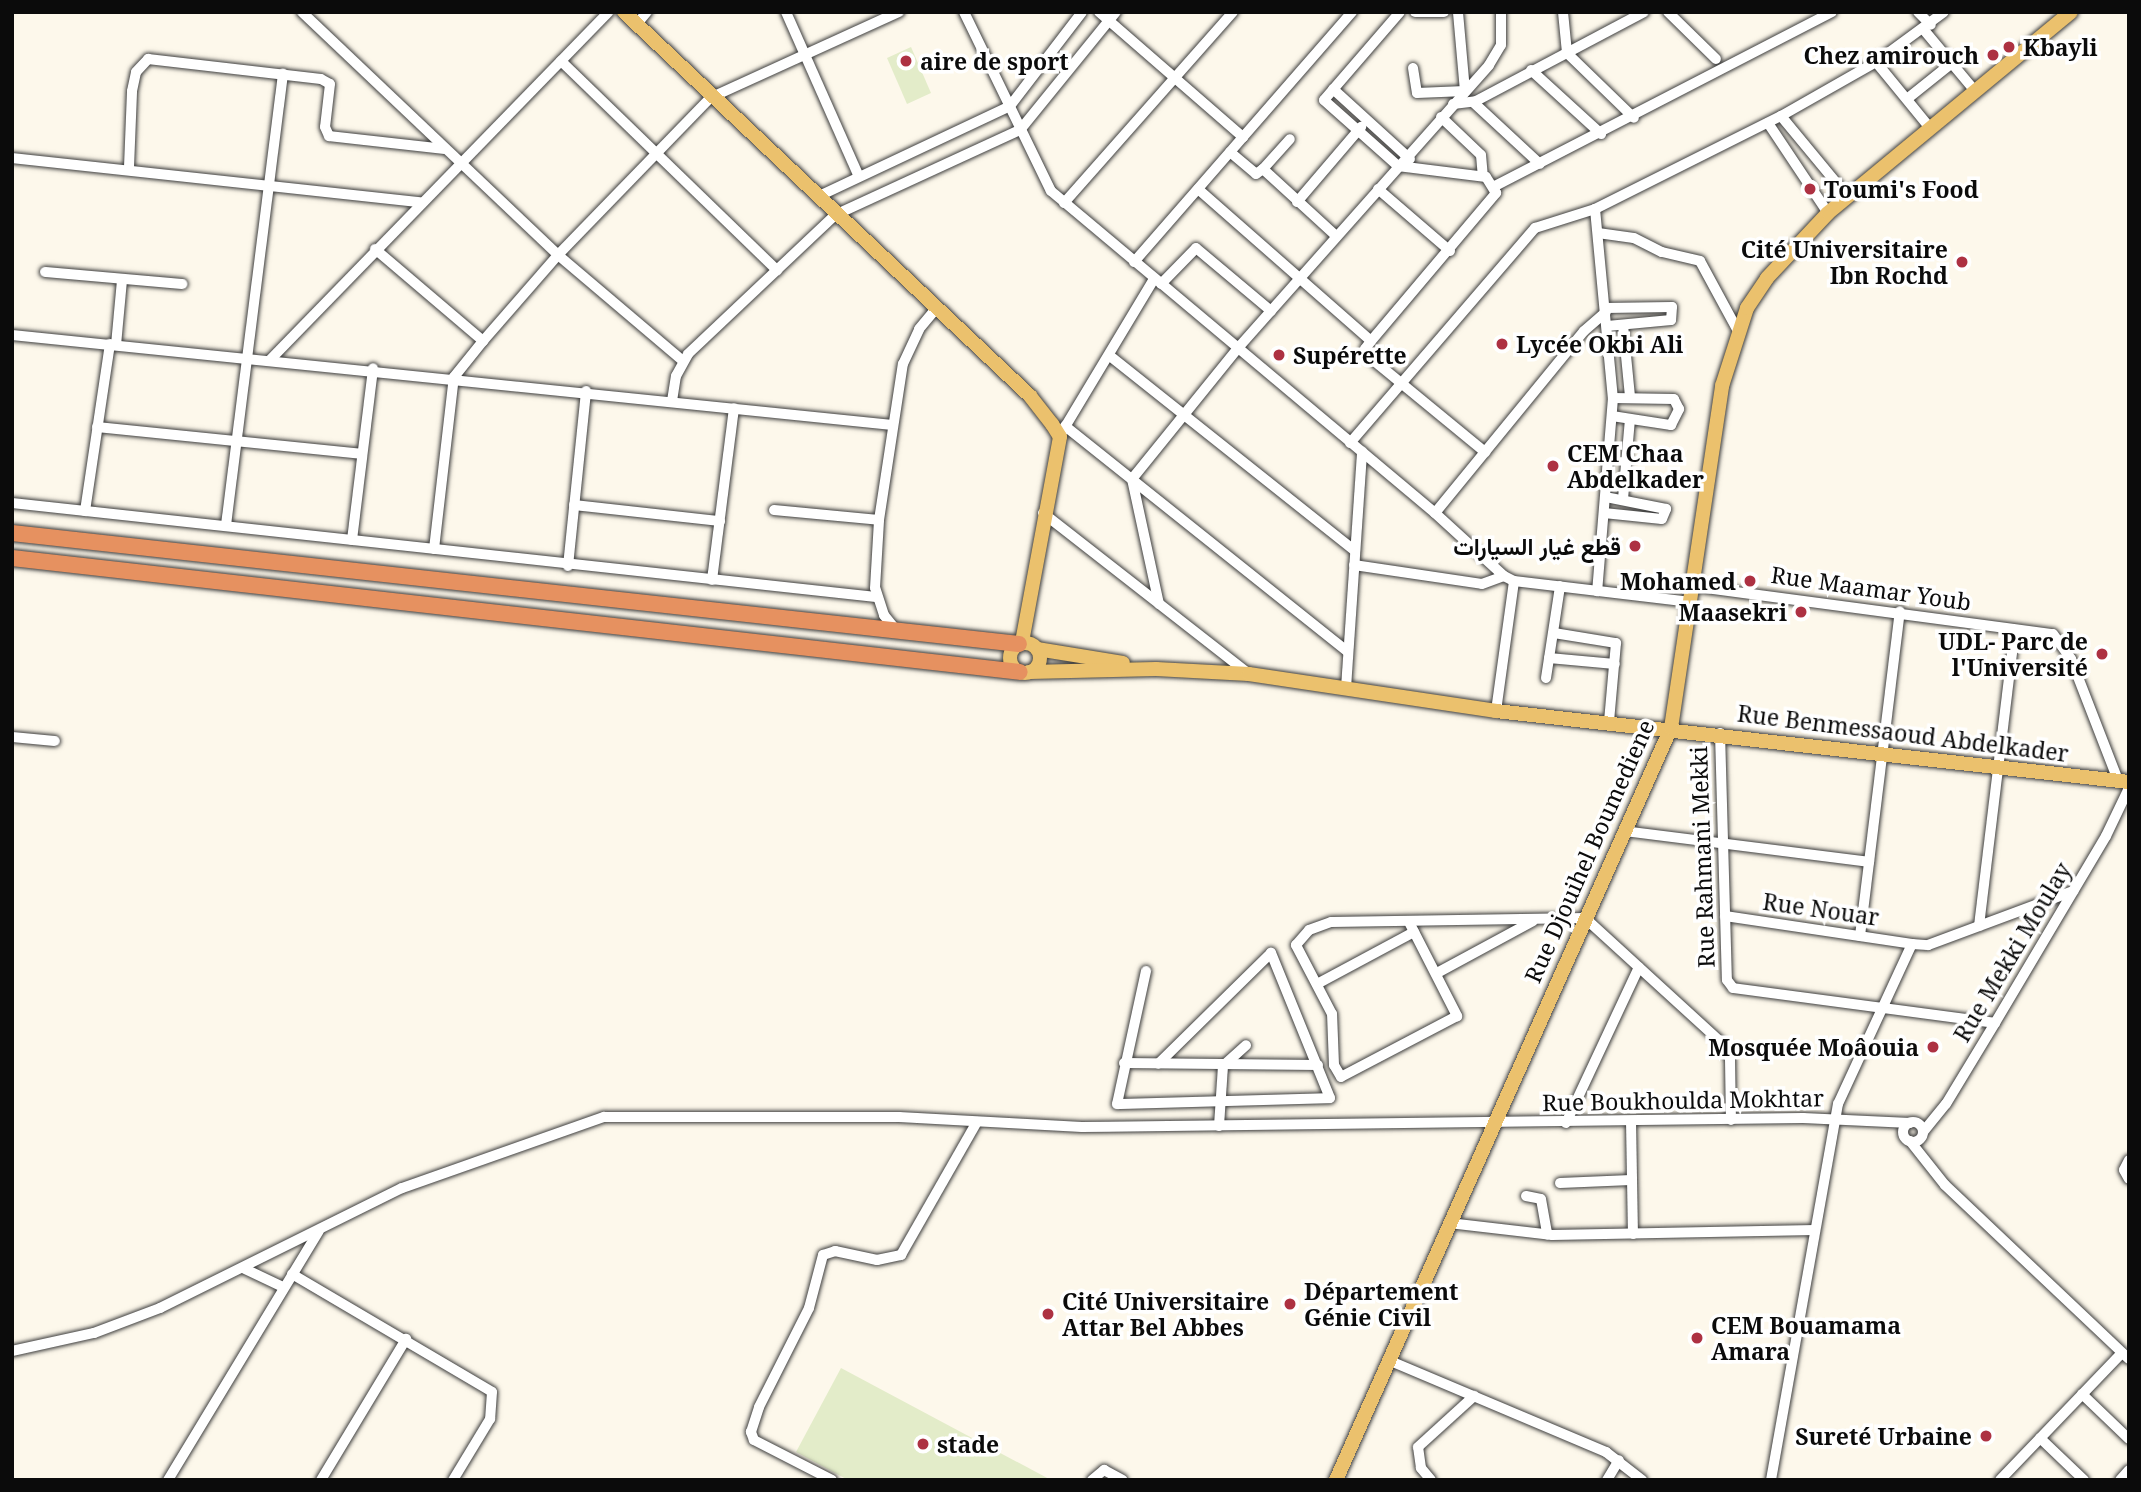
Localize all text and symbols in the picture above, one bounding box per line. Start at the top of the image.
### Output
place label: Kbayli [2023,33,2098,61]
marker: Kbayli [2001,39,2017,55]
place label: Chez amirouch [1803,41,1979,69]
place label: aire de sport [920,47,1068,75]
marker: Chez amirouch [1985,47,2001,63]
marker: aire de sport [898,53,914,69]
place label: Toumi's Food [1824,175,1979,203]
marker: Toumi's Food [1802,181,1818,197]
place label: Cité Universitaire Ibn Rochd [1741,235,1948,289]
marker: Cité Universitaire Ibn Rochd [1954,254,1970,270]
place label: Lycée Okbi Ali [1516,330,1683,358]
marker: Lycée Okbi Ali [1494,336,1510,352]
place label: Supérette [1293,341,1407,369]
marker: Supérette [1271,347,1287,363]
place label: CEM Chaa Abdelkader [1567,439,1704,493]
marker: CEM Chaa Abdelkader [1545,458,1561,474]
place label: قطع غيار السيارات [1453,532,1621,560]
marker: قطع غيار السيارات [1627,538,1643,554]
street label: Rue Maamar Youb [1769,560,1973,616]
place label: Mohamed [1620,567,1736,595]
marker: Mohamed [1742,573,1758,589]
place label: Maasekri [1679,598,1787,626]
marker: Maasekri [1793,604,1809,620]
place label: UDL- Parc de l'Université [1938,627,2088,681]
marker: UDL- Parc de l'Université [2094,646,2110,662]
street label: Rue Benmessaoud Abdelkader [1736,699,2070,767]
street label: Rue Djouihel Boumediene [1518,715,1660,987]
street label: Rue Rahmani Mekki [1684,746,1720,968]
street label: Rue Mekki Moulay [1948,857,2076,1047]
street label: Rue Nouar [1761,887,1881,931]
place label: Mosquée Moâouia [1708,1033,1919,1061]
marker: Mosquée Moâouia [1925,1039,1941,1055]
street label: Rue Boukhoulda Mokhtar [1542,1084,1824,1116]
place label: Département Génie Civil [1304,1277,1458,1331]
place label: Cité Universitaire Attar Bel Abbes [1062,1287,1269,1341]
marker: Département Génie Civil [1282,1296,1298,1312]
marker: Cité Universitaire Attar Bel Abbes [1040,1306,1056,1322]
place label: CEM Bouamama Amara [1711,1311,1901,1365]
marker: CEM Bouamama Amara [1689,1330,1705,1346]
place label: Sureté Urbaine [1795,1422,1972,1450]
marker: Sureté Urbaine [1978,1428,1994,1444]
place label: stade [937,1430,999,1458]
marker: stade [915,1436,931,1452]

